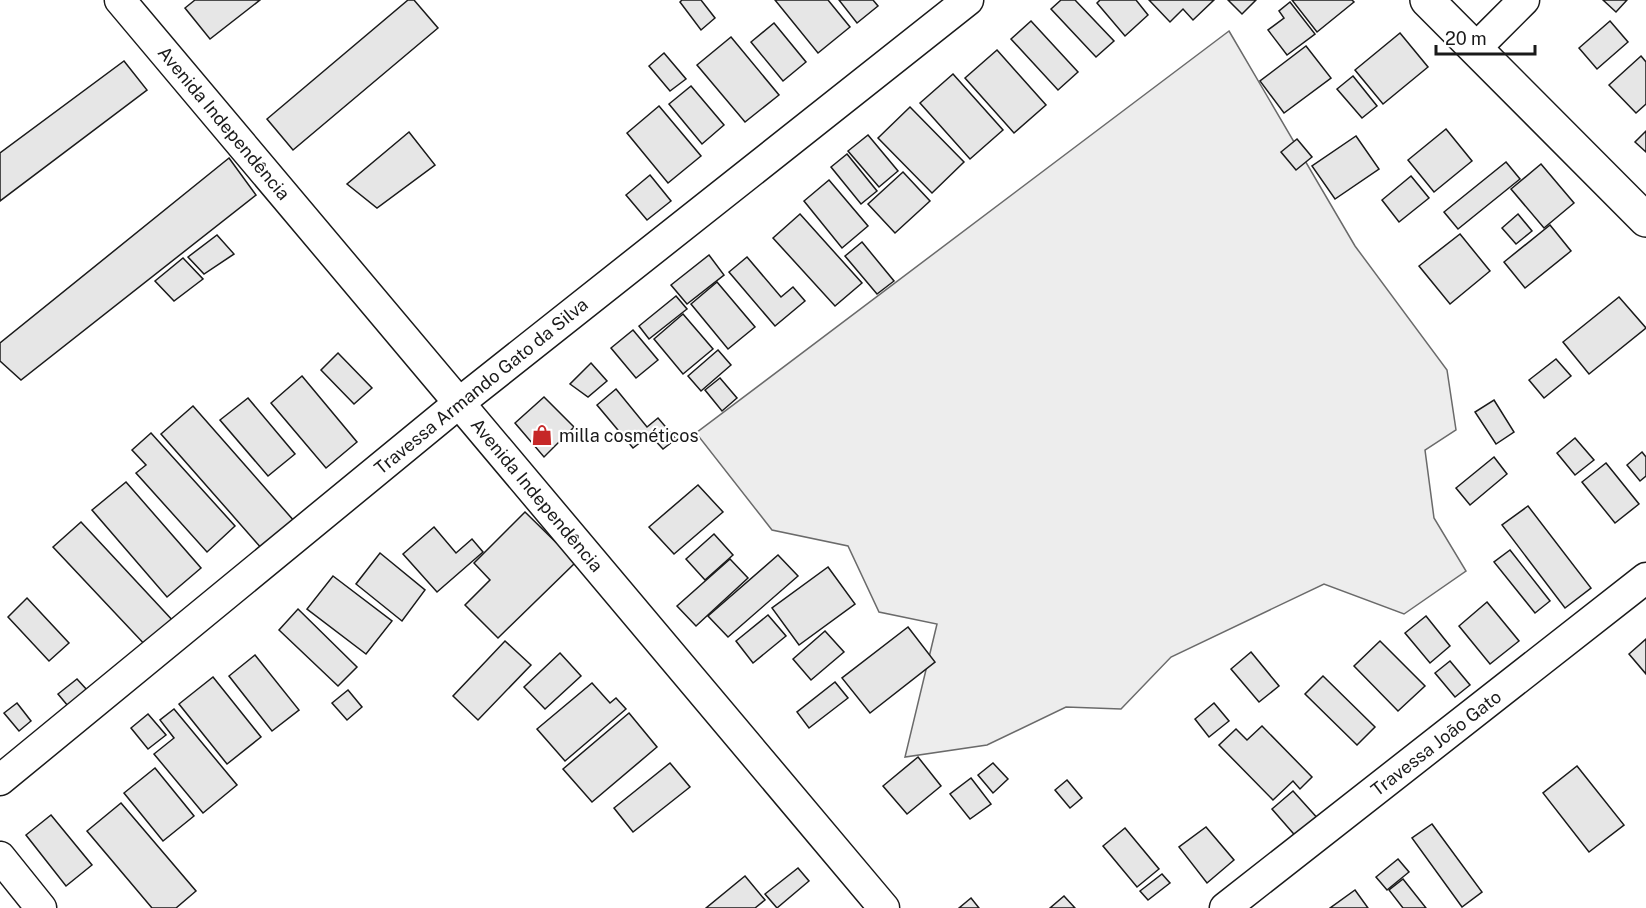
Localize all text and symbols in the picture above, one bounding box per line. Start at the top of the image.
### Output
scale bar [1436,18,1535,56]
text: 20 m [1445,28,1487,49]
street label: Avenida Independência [154,42,294,204]
street label: Travessa Armando Gato da Silva [370,293,592,479]
street label: Avenida Independência [467,414,607,576]
shop icon: milla cosméticos [530,423,554,447]
place label: milla cosméticos [559,425,699,446]
street label: Travessa João Gato [1367,686,1505,800]

